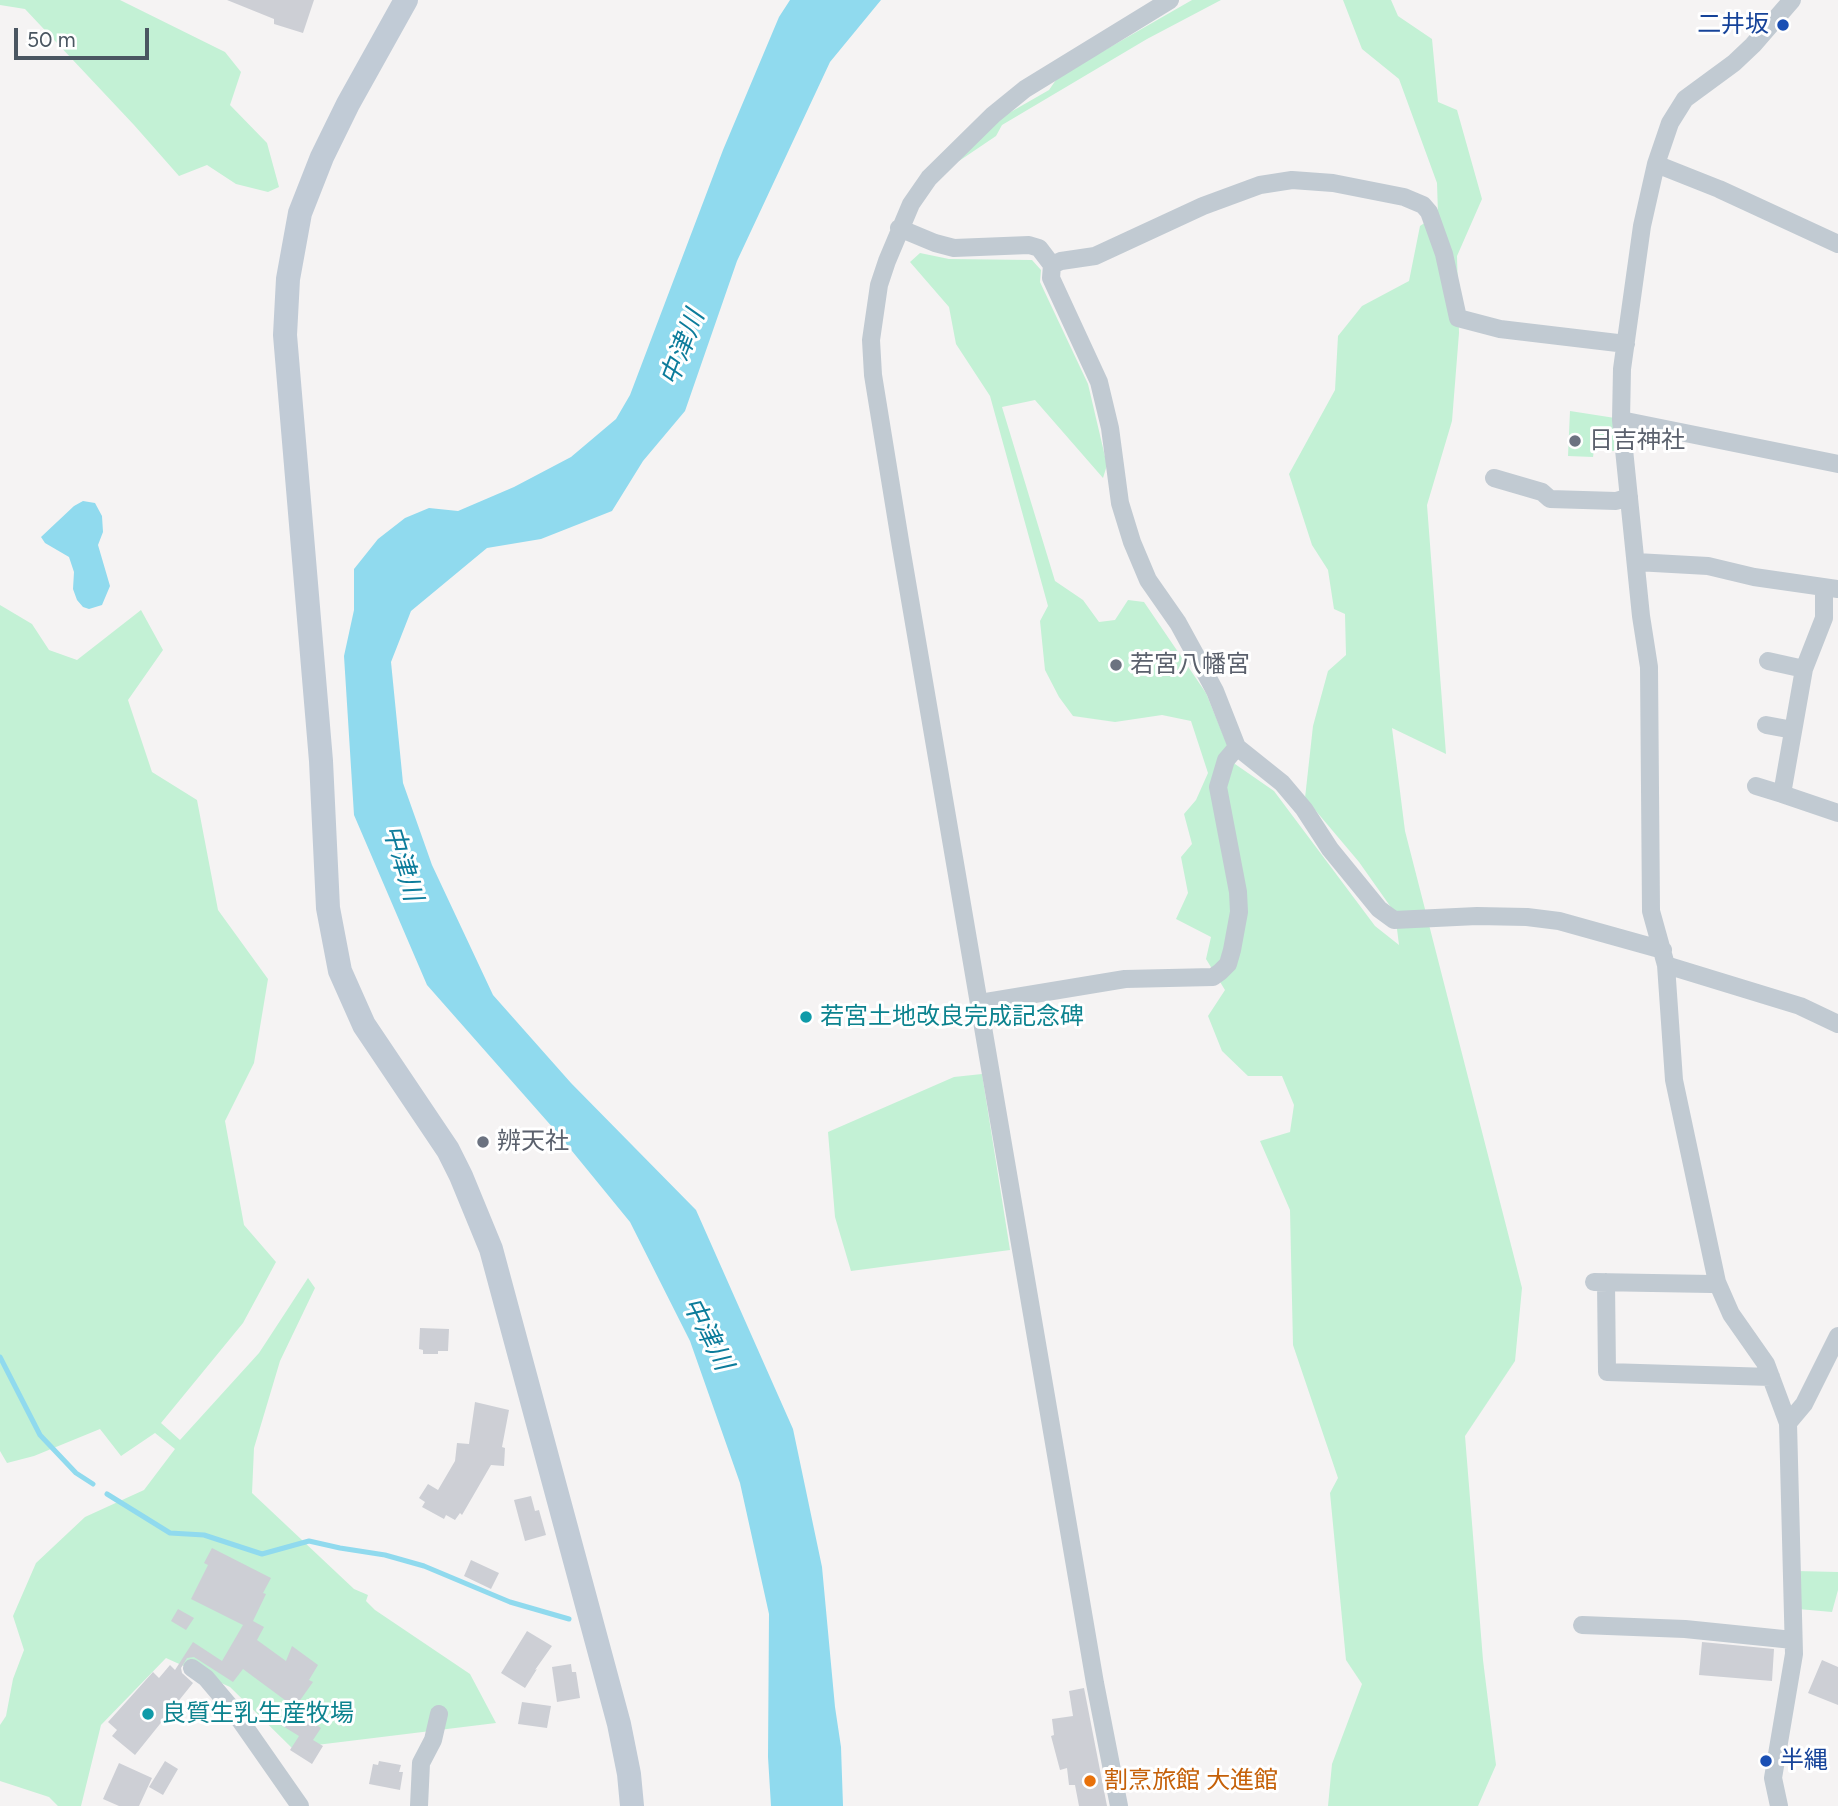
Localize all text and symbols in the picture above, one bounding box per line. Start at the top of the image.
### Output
place label: 二井坂 [1697,11,1769,39]
scale bar [18,14,152,58]
marker: 二井坂 [1775,17,1791,33]
text: 50 m [27,27,76,52]
water label: 中津川 [654,306,712,390]
place label: 日吉神社 [1589,427,1685,455]
marker: 日吉神社 [1567,433,1583,449]
place label: 若宮八幡宮 [1130,651,1250,679]
marker: 若宮八幡宮 [1108,657,1124,673]
water label: 中津川 [376,821,428,905]
place label: 若宮土地改良完成記念碑 [820,1003,1084,1031]
marker: 若宮土地改良完成記念碑 [798,1009,814,1025]
place label: 辨天社 [497,1128,569,1156]
marker: 辨天社 [475,1134,491,1150]
water label: 中津川 [675,1292,739,1376]
place label: 良質生乳生産牧場 [162,1700,354,1728]
marker: 良質生乳生産牧場 [140,1706,156,1722]
place label: 半縄 [1780,1747,1828,1775]
marker: 半縄 [1758,1753,1774,1769]
place label: 割烹旅館 大進館 [1104,1767,1278,1795]
marker: 割烹旅館 大進館 [1082,1773,1098,1789]

